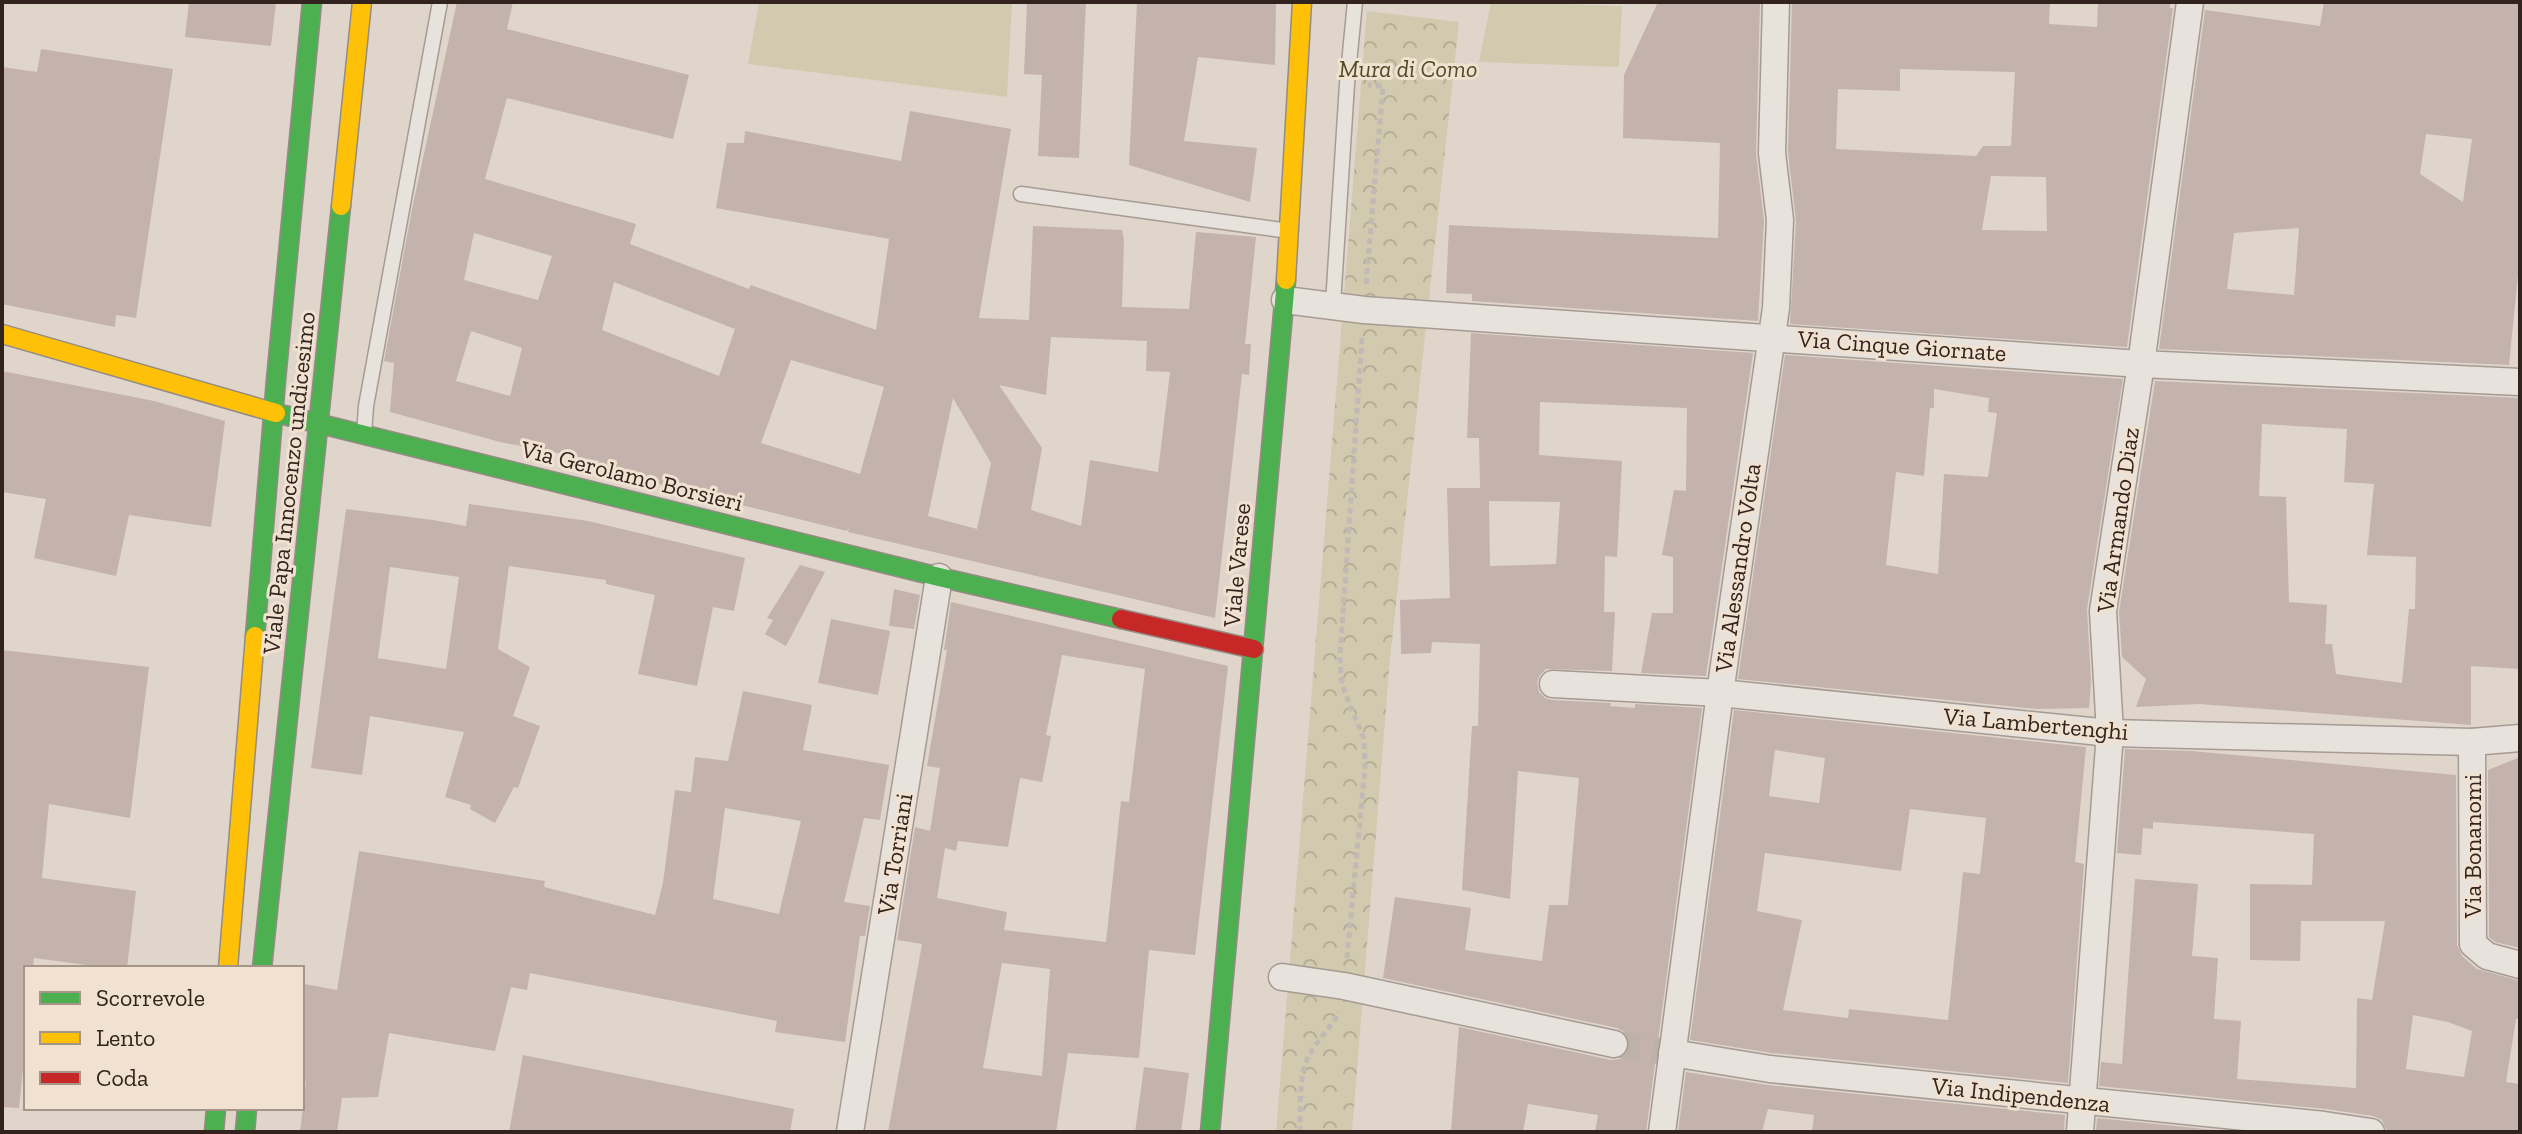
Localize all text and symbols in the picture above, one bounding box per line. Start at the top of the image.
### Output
park label: Mura di Como [1339,54,1477,83]
street label: Viale Papa Innocenzo undicesimo [256,310,321,657]
street label: Via Cinque Giornate [1796,324,2007,367]
street label: Via Armando Diaz [2090,425,2145,616]
street label: Via Gerolamo Borsieri [517,434,746,517]
street label: Via Alessandro Volta [1708,461,1767,675]
street label: Viale Varese [1217,502,1256,629]
street label: Via Lambertenghi [1941,701,2130,746]
street label: Via Bonanomi [2458,773,2487,919]
street label: Via Torriani [870,791,918,918]
legend [24,966,304,1110]
text: Scorrevole [96,983,205,1012]
text: Lento [96,1023,155,1052]
text: Coda [96,1063,149,1092]
street label: Via Indipendenza [1929,1071,2112,1118]

